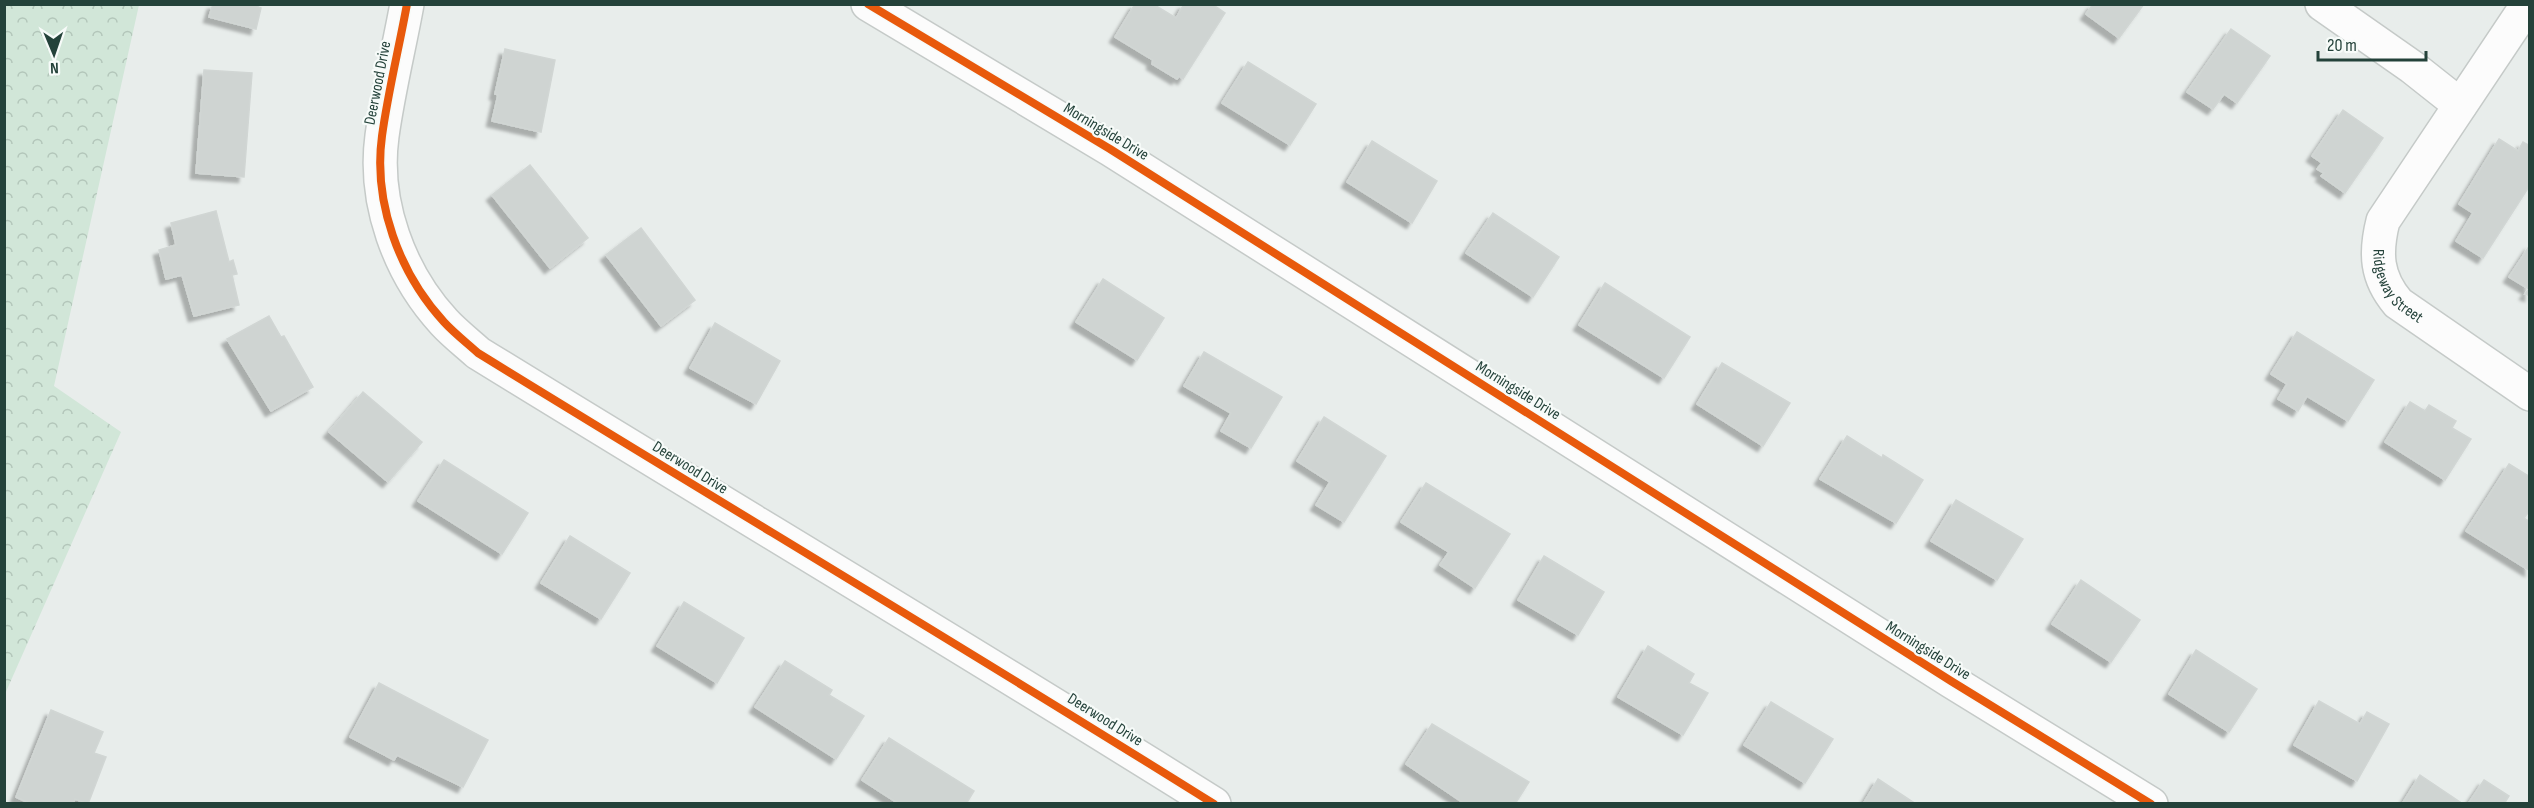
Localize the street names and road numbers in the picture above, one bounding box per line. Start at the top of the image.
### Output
street label: Deerwood Drive [361,40,395,126]
street label: Morningside Drive [1060,99,1152,165]
street label: Ridgeway Street [2369,249,2427,327]
street label: Morningside Drive [1472,357,1564,425]
street label: Deerwood Drive [649,437,731,499]
street label: Morningside Drive [1882,617,1974,685]
street label: Deerwood Drive [1064,689,1146,751]

